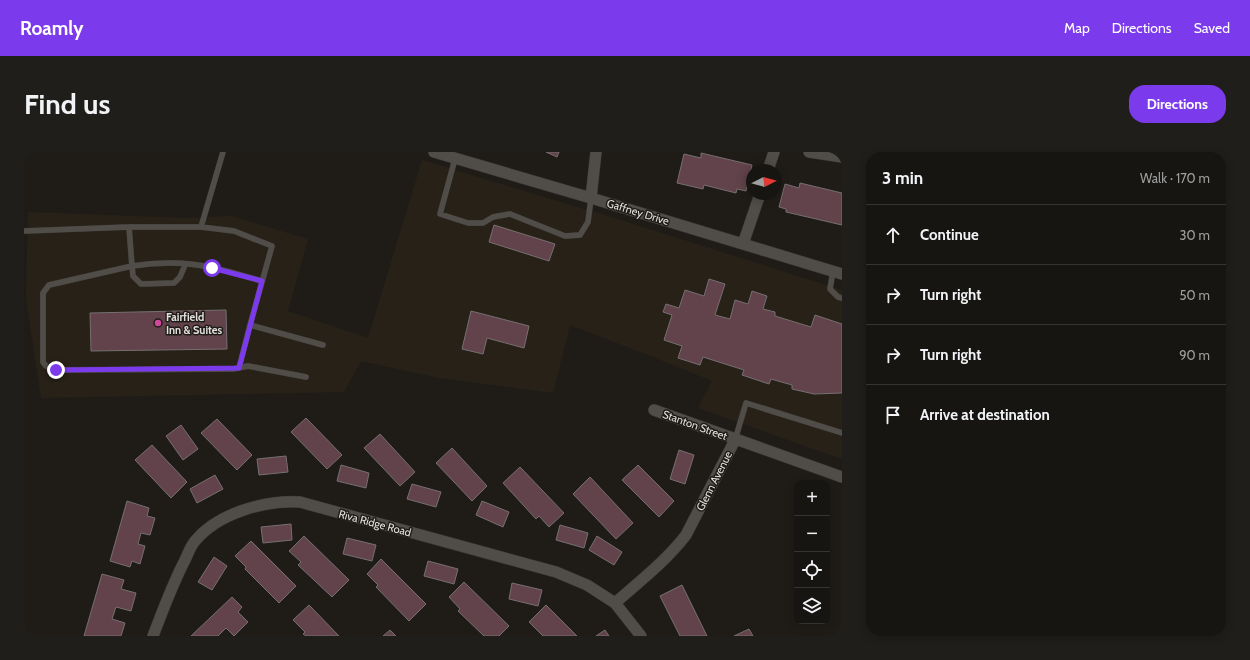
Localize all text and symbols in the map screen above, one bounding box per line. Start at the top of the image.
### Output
text: Roamly [20,17,83,40]
text: Map [1064,19,1090,37]
text: Directions [1112,19,1172,37]
text: Saved [1194,19,1230,37]
button: Directions [1129,85,1226,123]
text: Find us [24,87,110,121]
north arrow [746,164,782,200]
text: 3 min [882,168,923,188]
text: Walk · 170 m [1140,170,1210,186]
street label: Gaffney Drive [605,196,671,228]
icon: ahead [882,224,904,246]
text: Continue [920,226,979,244]
text: 30 m [1180,227,1210,243]
route start [203,259,221,277]
icon: right [882,284,904,306]
text: Turn right [920,286,981,304]
text: 50 m [1180,287,1210,303]
place label: Fairfield Inn & Suites [166,310,222,337]
marker: Fairfield Inn & Suites [153,318,163,328]
icon: right [882,344,904,366]
text: Turn right [920,346,981,364]
text: 90 m [1179,347,1210,363]
route end [47,361,65,379]
icon: arrive [882,404,904,426]
text: Arrive at destination [920,406,1050,424]
street label: Stanton Street [661,407,730,443]
street label: Glenn Avenue [693,448,735,513]
map controls [794,480,830,624]
button: + [794,480,830,516]
street label: Riva Ridge Road [337,507,413,539]
button: − [794,516,830,552]
button: locate [794,552,830,588]
button: layers [794,588,830,624]

